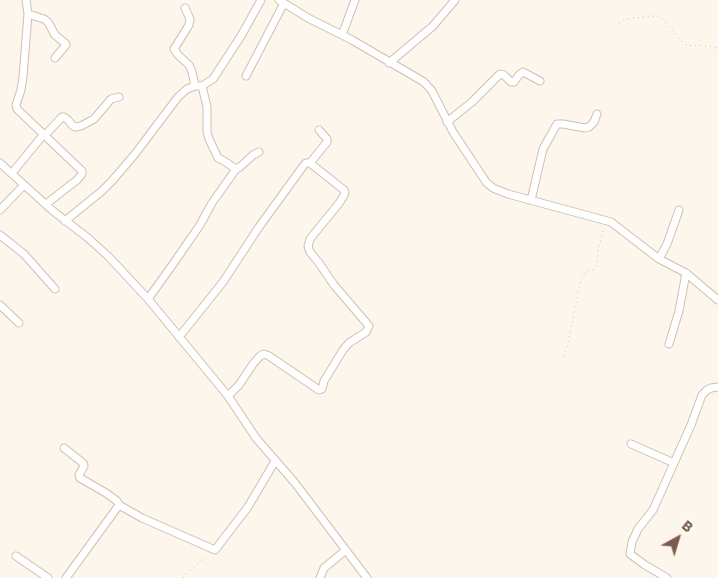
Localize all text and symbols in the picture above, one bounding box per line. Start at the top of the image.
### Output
north arrow [653,513,703,563]
text: B [678,516,697,536]

